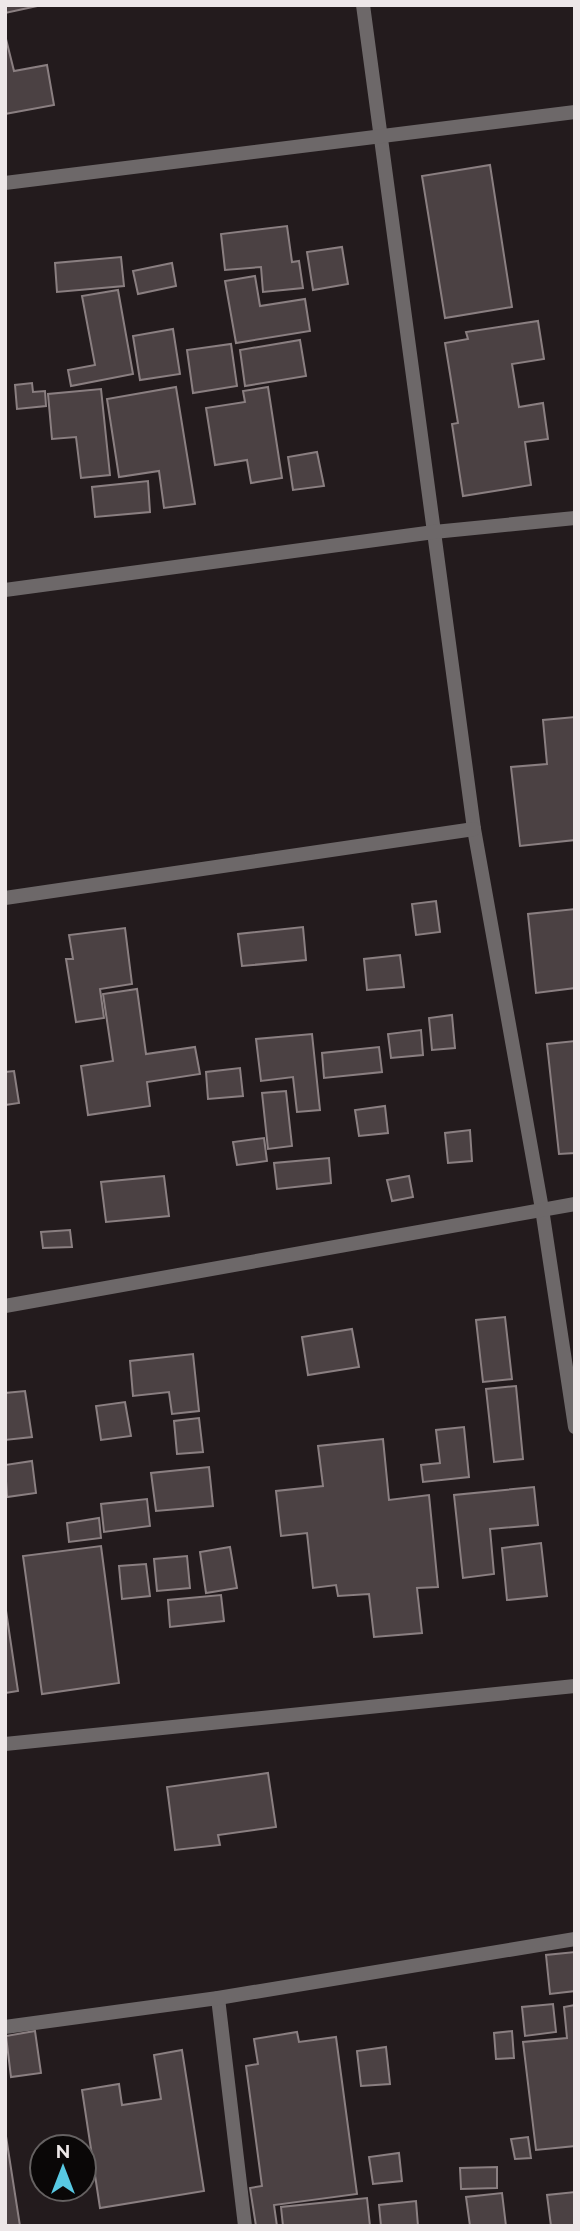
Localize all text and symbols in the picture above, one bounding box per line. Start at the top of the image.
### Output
north arrow [28,2133,98,2203]
text: N [56,2140,70,2162]

